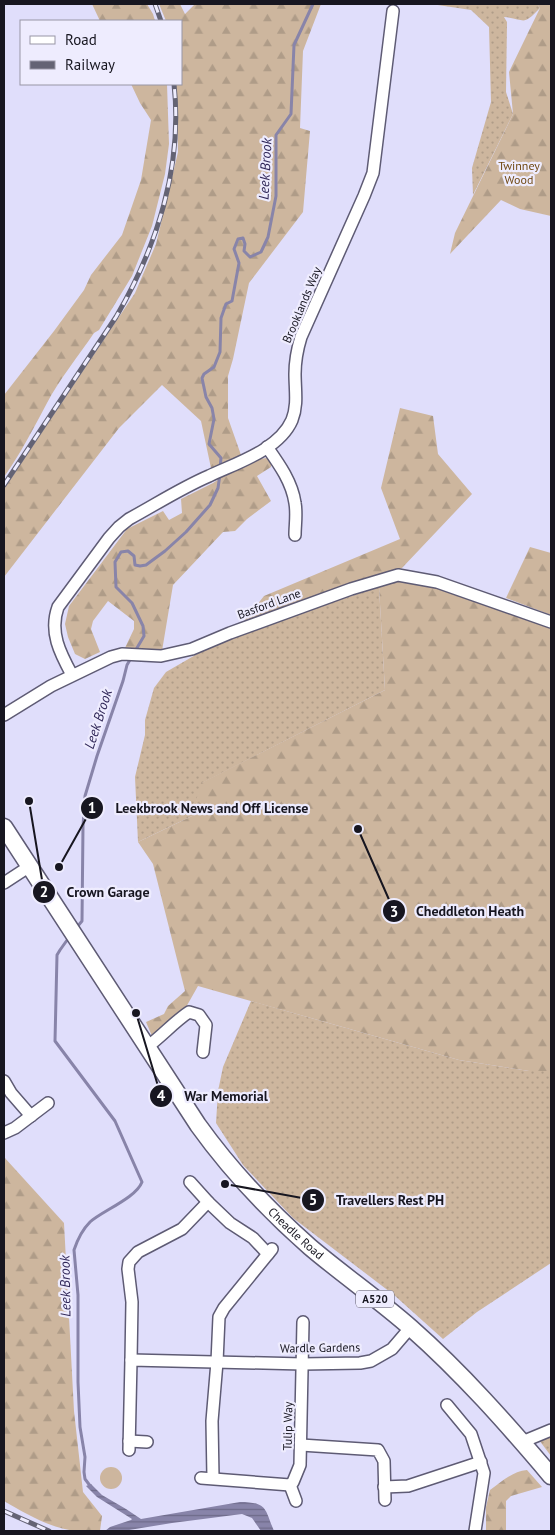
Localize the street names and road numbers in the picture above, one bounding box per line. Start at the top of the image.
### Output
street label: Brooklands Way [279,264,324,345]
street label: Basford Lane [235,585,303,622]
street label: Cheadle Road [265,1204,327,1262]
road number: A520 [356,1290,394,1308]
street label: Wardle Gardens [280,1339,360,1356]
street label: Tulip Way [280,1401,295,1451]

